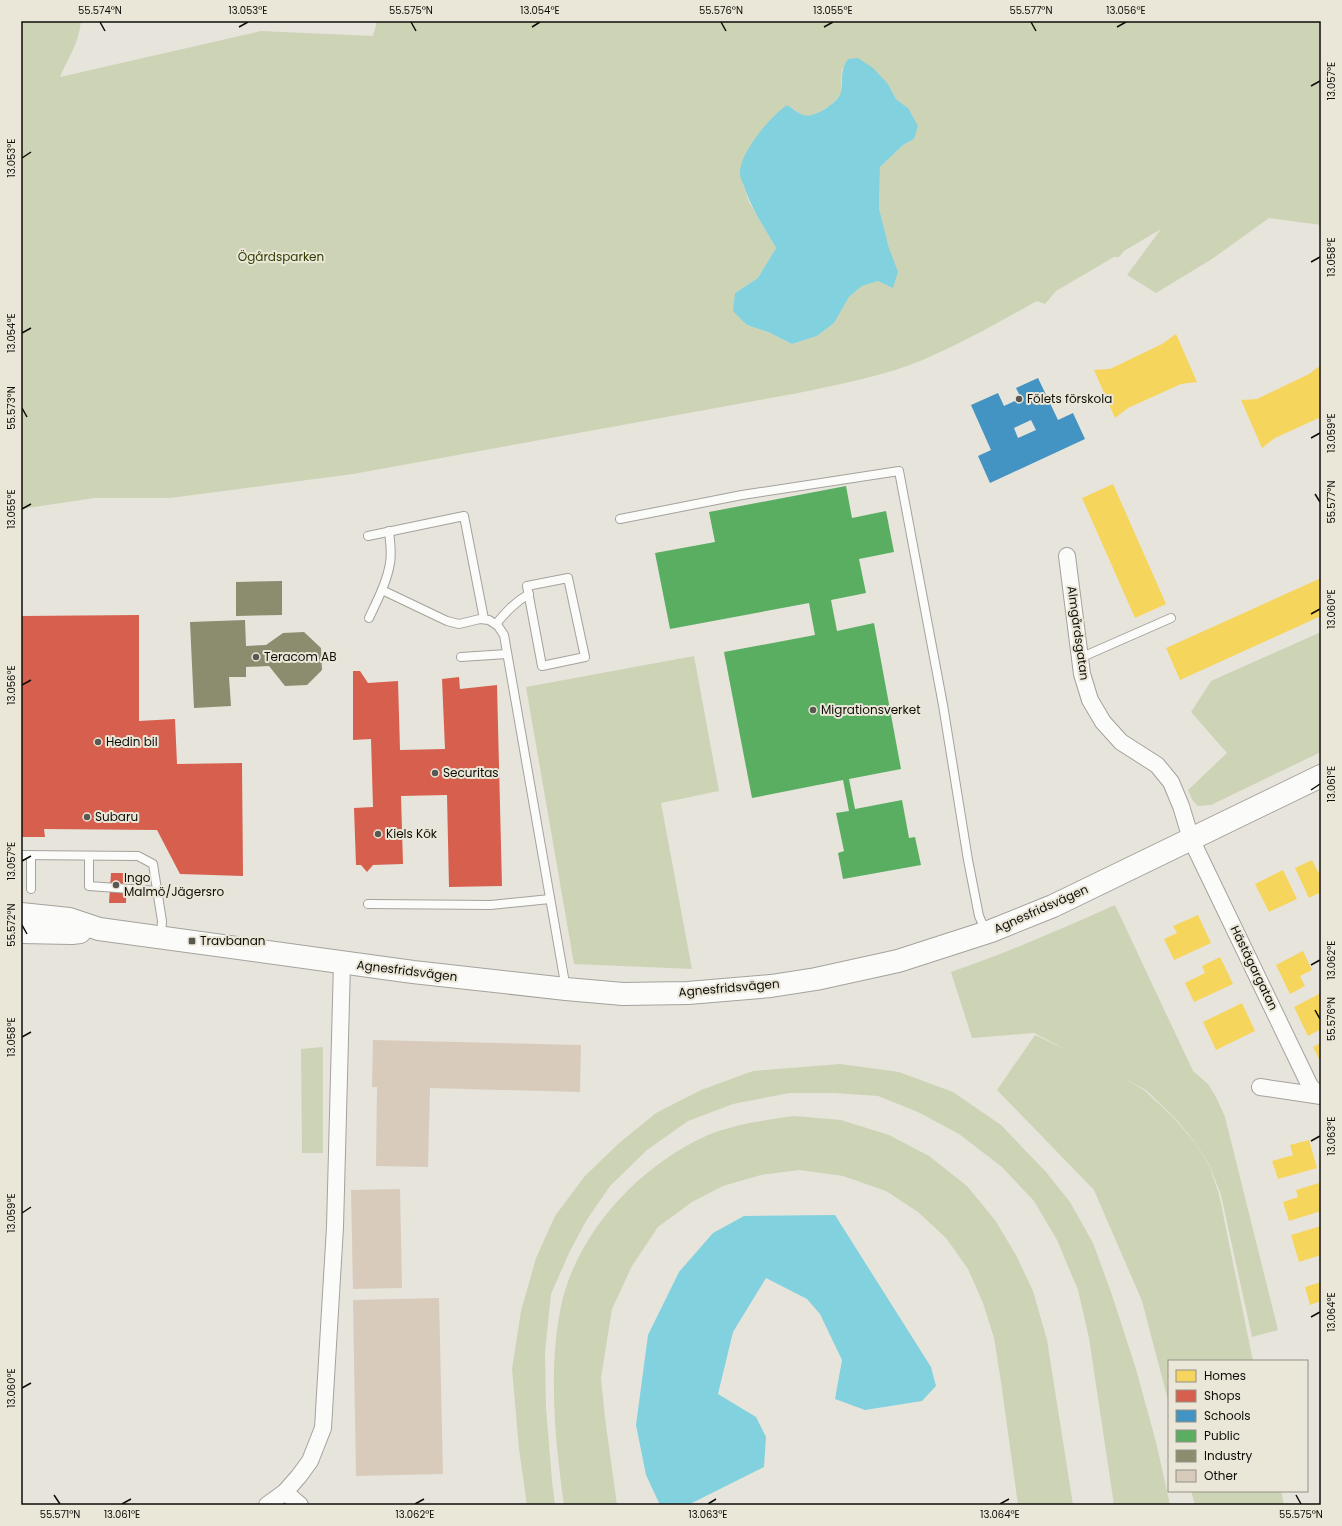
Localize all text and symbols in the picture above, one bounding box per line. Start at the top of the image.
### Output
text: 55.574°N [78,3,122,18]
text: 13.053°E [229,3,267,18]
text: 55.575°N [389,3,433,18]
text: 13.054°E [520,3,560,18]
text: 55.576°N [699,3,743,18]
text: 13.055°E [813,3,853,18]
text: 55.577°N [1010,3,1053,18]
text: 13.056°E [1106,3,1146,18]
text: 13.057°E [1324,62,1339,100]
text: 13.053°E [4,139,19,177]
text: 13.058°E [1324,237,1339,277]
park label: Ögårdsparken [238,248,324,265]
text: 13.054°E [4,313,19,353]
text: 55.573°N [4,386,19,430]
place label: Fölets förskola [1027,390,1112,407]
marker: Fölets förskola [1014,394,1024,404]
text: 13.059°E [1324,413,1339,453]
text: 55.577°N [1324,481,1339,524]
text: 13.055°E [4,489,19,529]
street label: Almgårdsgatan [1063,585,1094,681]
text: 13.060°E [1324,589,1339,629]
place label: Teracom AB [264,648,337,665]
marker: Teracom AB [251,652,261,662]
text: 13.056°E [4,665,19,705]
place label: Migrationsverket [821,701,921,718]
marker: Migrationsverket [808,705,818,715]
place label: Hedin bil [106,733,158,750]
marker: Hedin bil [93,737,103,747]
place label: Securitas [443,764,499,781]
text: 13.061°E [1324,766,1339,802]
marker: Securitas [430,768,440,778]
place label: Subaru [95,808,138,825]
marker: Subaru [82,812,92,822]
place label: Kiels Kök [386,825,438,842]
marker: Kiels Kök [373,829,383,839]
text: 13.057°E [4,842,19,880]
place label: Ingo Malmö/Jägersro [124,869,224,900]
marker: Ingo Malmö/Jägersro [111,880,121,890]
street label: Agnesfridsvägen [991,880,1091,937]
text: 55.572°N [4,903,19,947]
street label: Hästägargatan [1227,923,1282,1013]
place label: Travbanan [200,932,266,949]
marker: Travbanan [187,936,197,946]
text: 13.062°E [1324,941,1339,979]
street label: Agnesfridsvägen [356,956,458,985]
street label: Agnesfridsvägen [678,975,780,1000]
text: 55.576°N [1324,997,1339,1041]
text: 13.058°E [4,1017,19,1057]
text: 13.063°E [1324,1117,1339,1155]
text: 13.059°E [4,1193,19,1233]
text: 13.064°E [1324,1292,1339,1332]
legend [1168,1360,1308,1492]
text: Homes [1204,1367,1246,1384]
text: 13.060°E [4,1368,19,1408]
text: Shops [1204,1387,1241,1404]
text: Schools [1204,1407,1251,1424]
text: Public [1204,1427,1240,1444]
text: Industry [1204,1447,1253,1464]
text: Other [1204,1467,1238,1484]
text: 55.571°N [40,1507,80,1522]
text: 13.061°E [104,1507,140,1522]
text: 13.062°E [396,1507,434,1522]
text: 13.063°E [689,1507,727,1522]
text: 13.064°E [980,1507,1020,1522]
text: 55.575°N [1279,1507,1323,1522]

